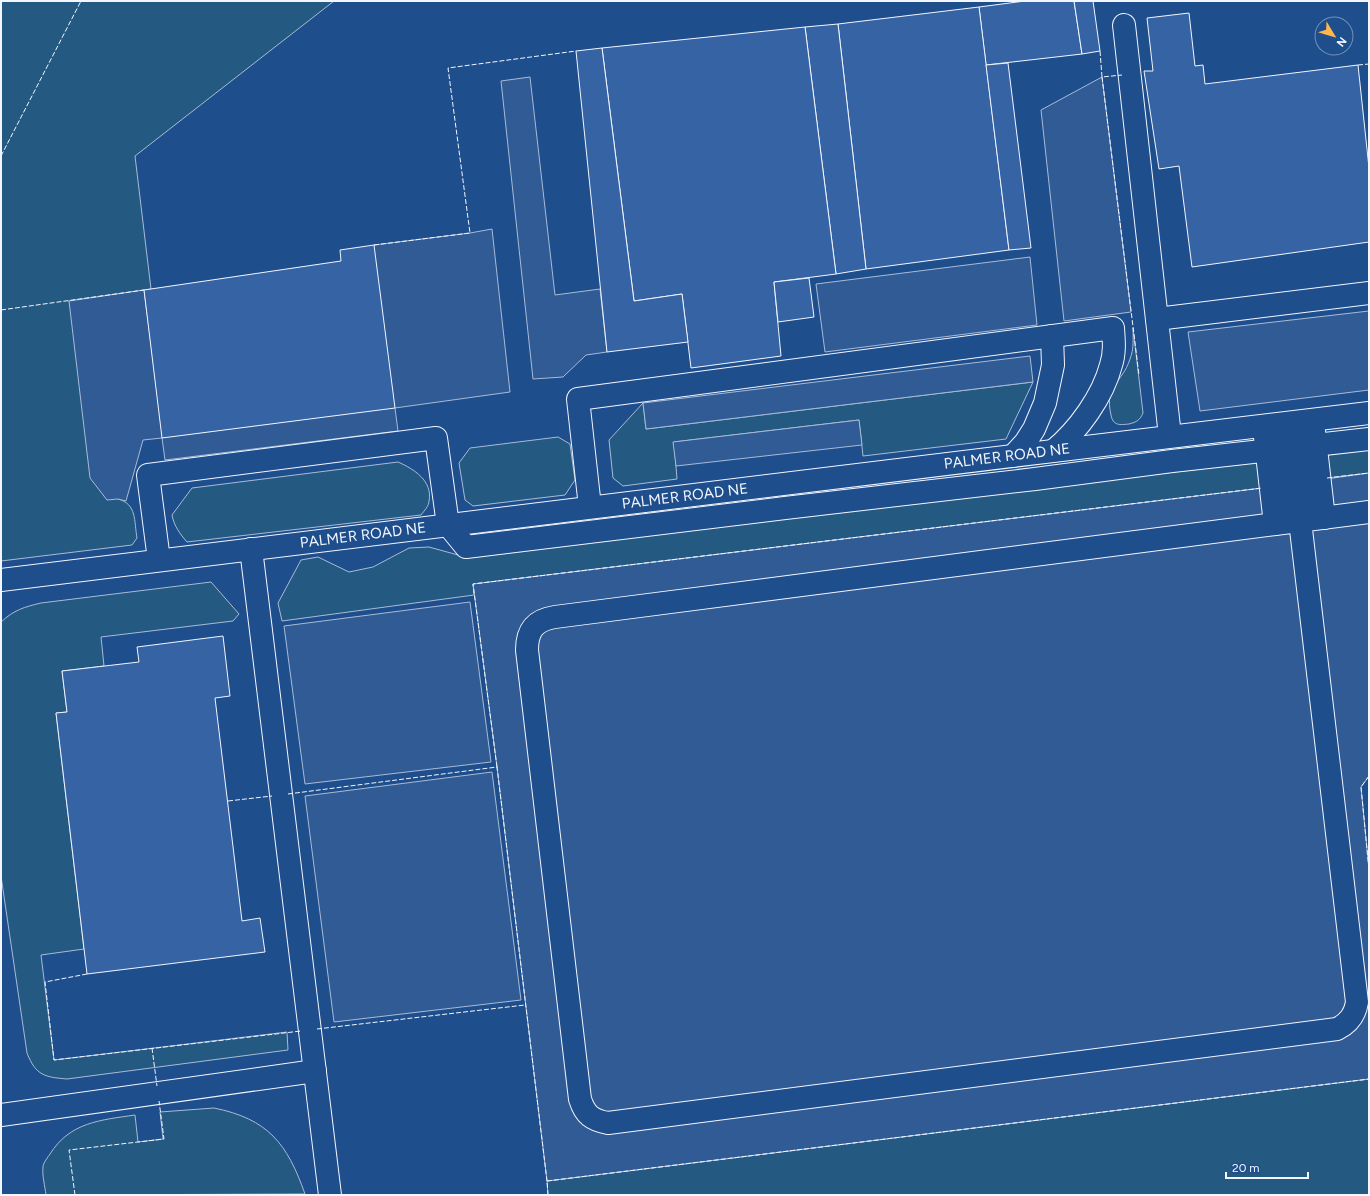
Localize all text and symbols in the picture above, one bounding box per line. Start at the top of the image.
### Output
north arrow [1314,16,1354,56]
text: N [1334,34,1349,49]
street label: PALMER ROAD NE [943,439,1071,473]
street label: PALMER ROAD NE [621,479,749,513]
street label: PALMER ROAD NE [299,518,427,552]
scale bar [1226,1154,1308,1180]
text: 20 m [1232,1161,1260,1175]

